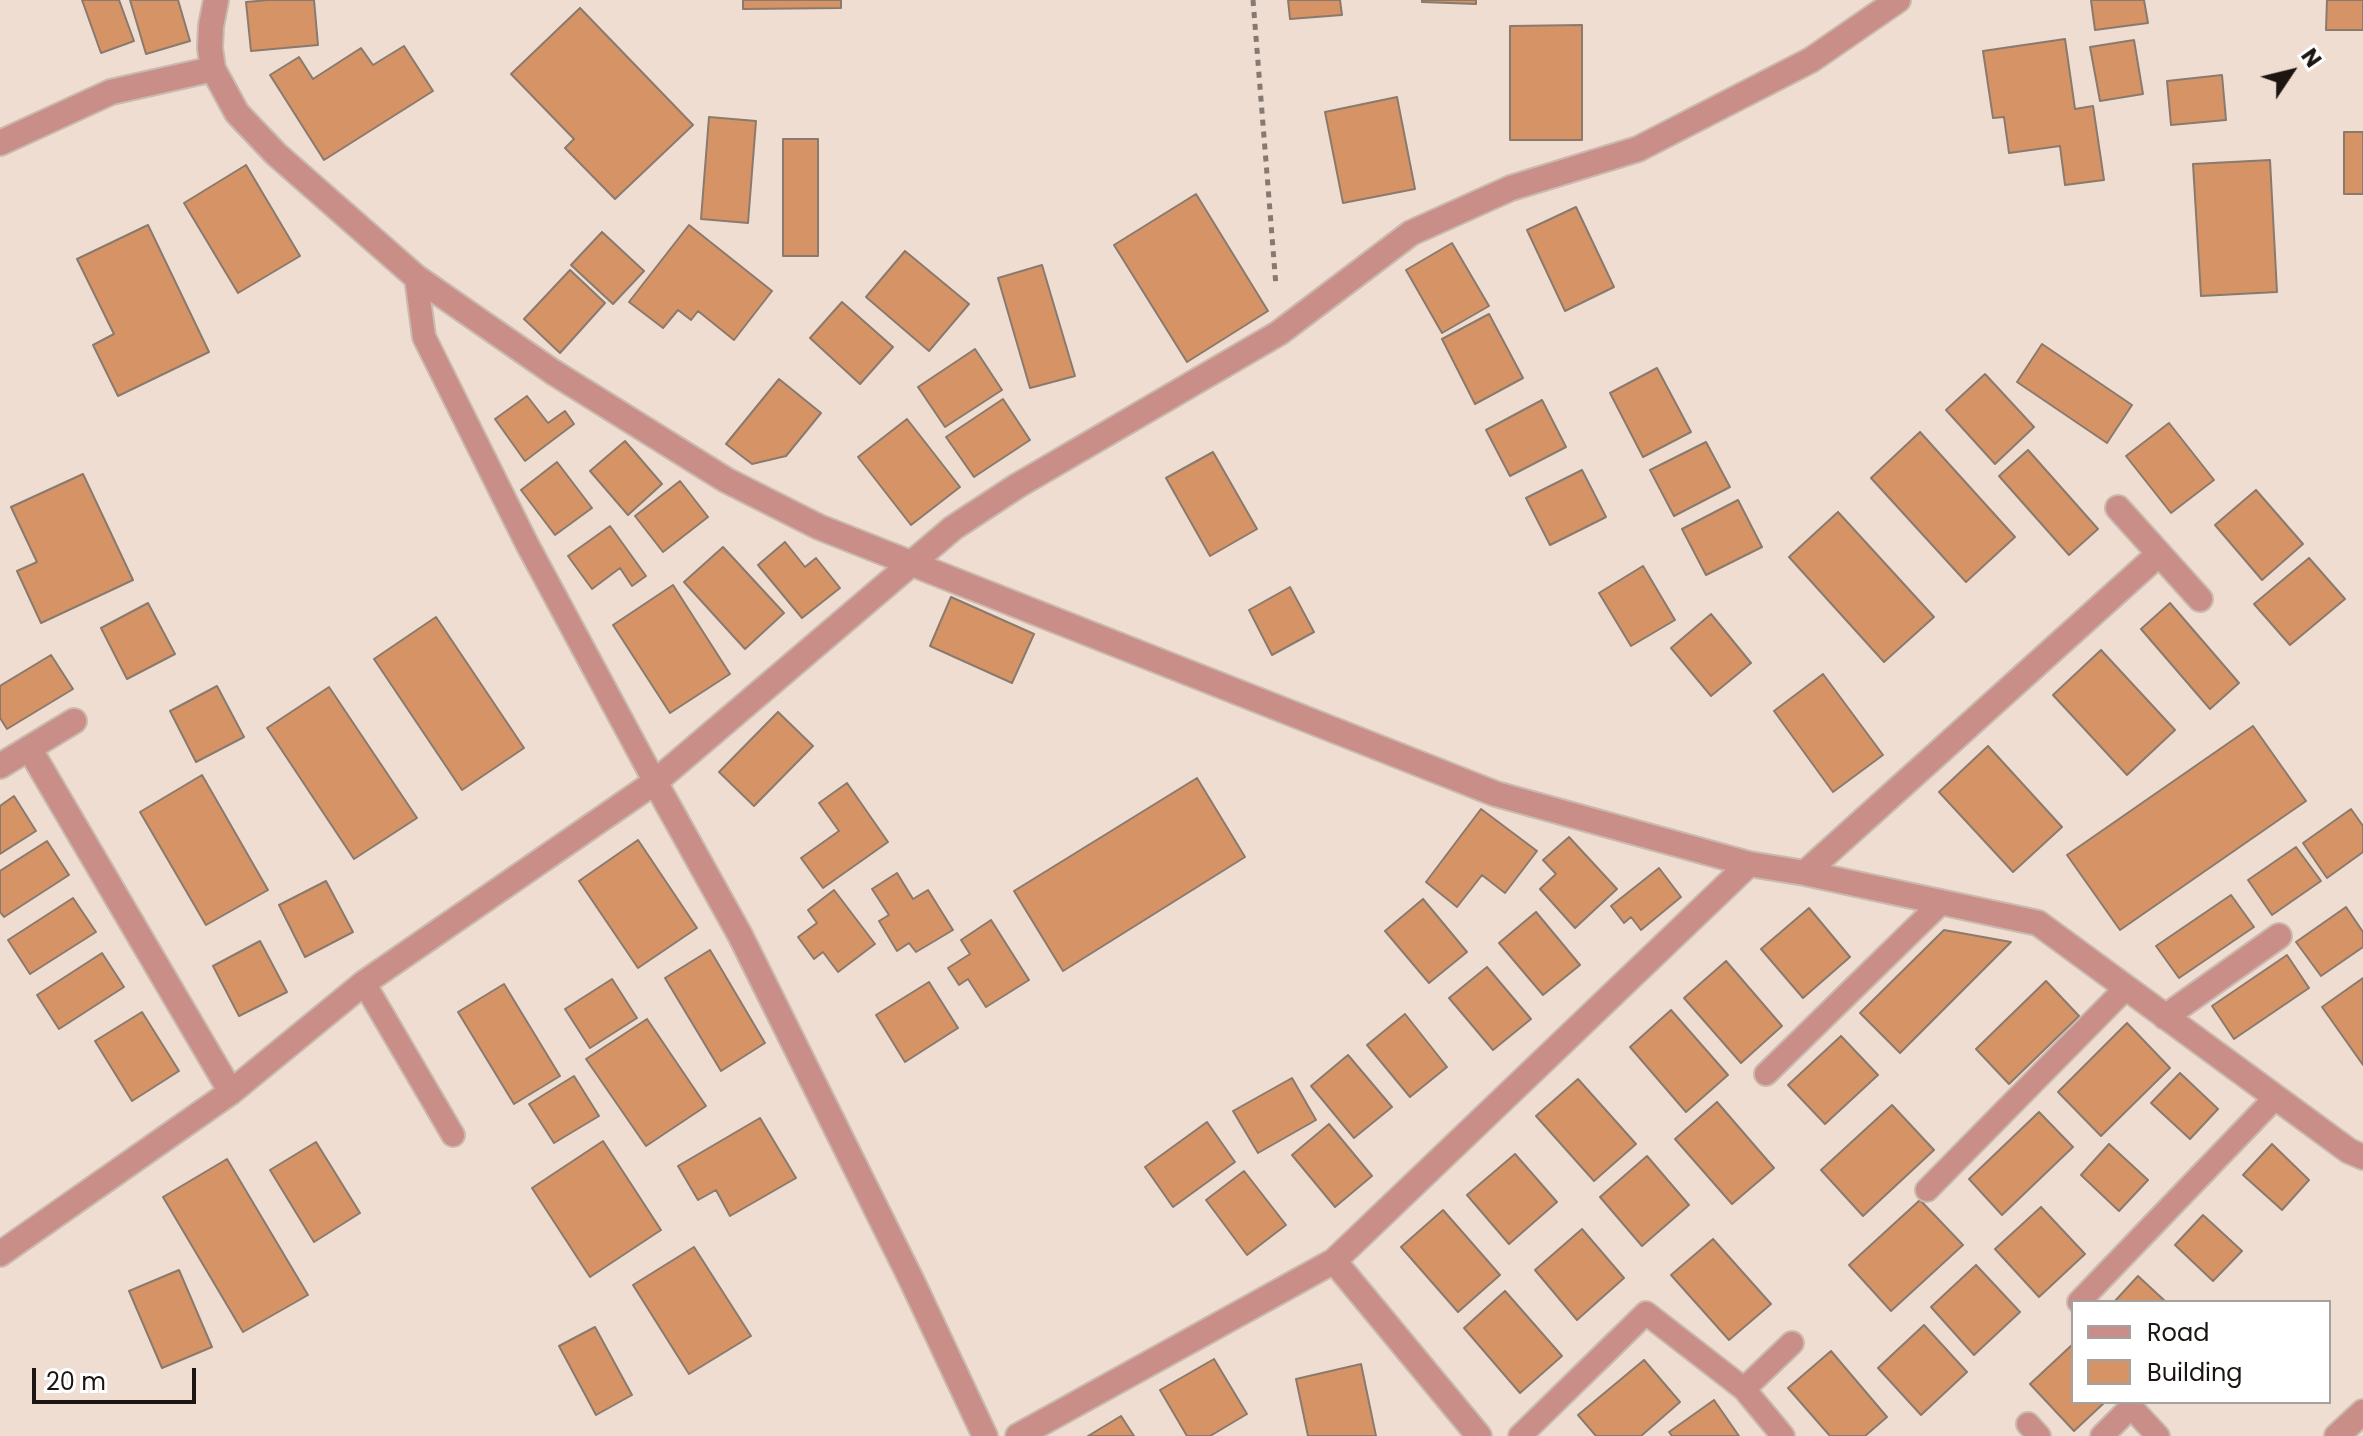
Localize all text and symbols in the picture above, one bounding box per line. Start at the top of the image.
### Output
north arrow [2251,32,2331,112]
text: N [2294,42,2329,74]
legend [2071,1300,2331,1404]
text: Road [2147,1316,2209,1349]
scale bar [36,1352,200,1402]
text: Building [2147,1356,2243,1389]
text: 20 m [46,1365,106,1398]

